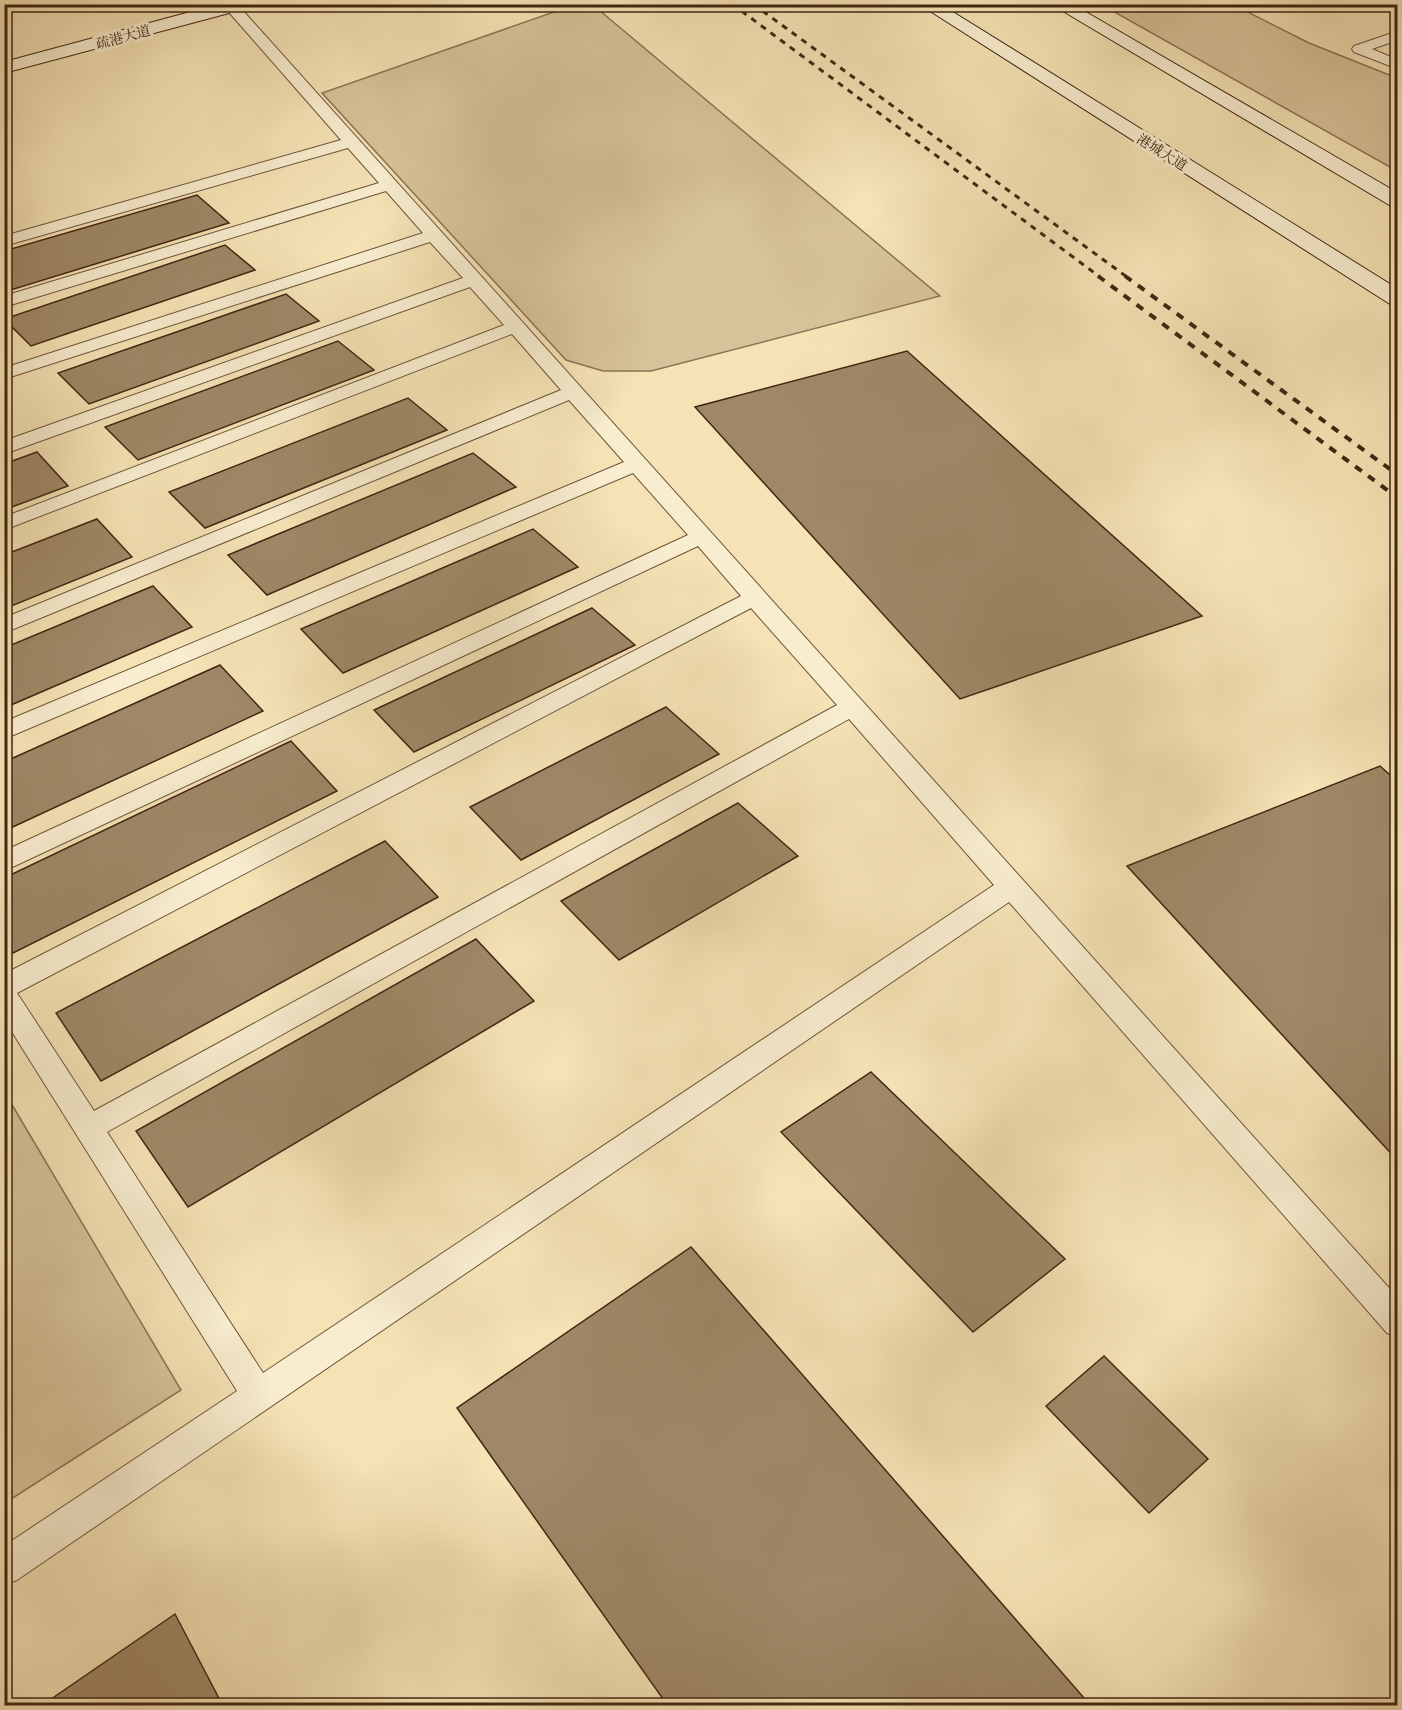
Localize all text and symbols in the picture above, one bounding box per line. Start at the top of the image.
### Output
street label: 疏港大道 [94,23,152,52]
street label: 港城大道 [1134,131,1189,174]

